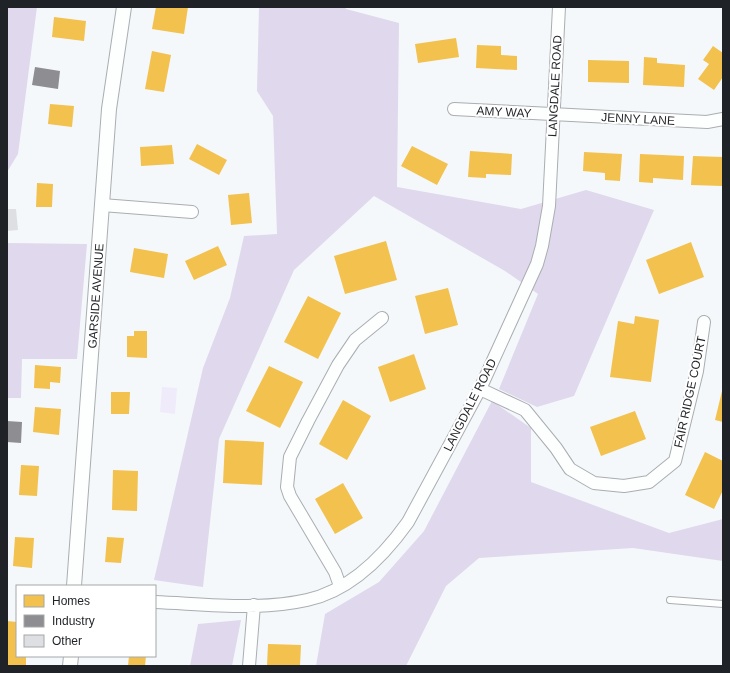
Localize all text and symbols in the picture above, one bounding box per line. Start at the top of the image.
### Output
street label: LANGDALE ROAD [545,34,565,137]
street label: AMY WAY [476,104,532,120]
street label: JENNY LANE [601,110,675,128]
street label: GARSIDE AVENUE [85,243,107,349]
street label: FAIR RIDGE COURT [671,334,709,449]
street label: LANGDALE ROAD [441,356,500,454]
legend [16,585,156,657]
text: Homes [52,594,90,608]
text: Industry [52,614,95,628]
text: Other [52,634,82,648]

